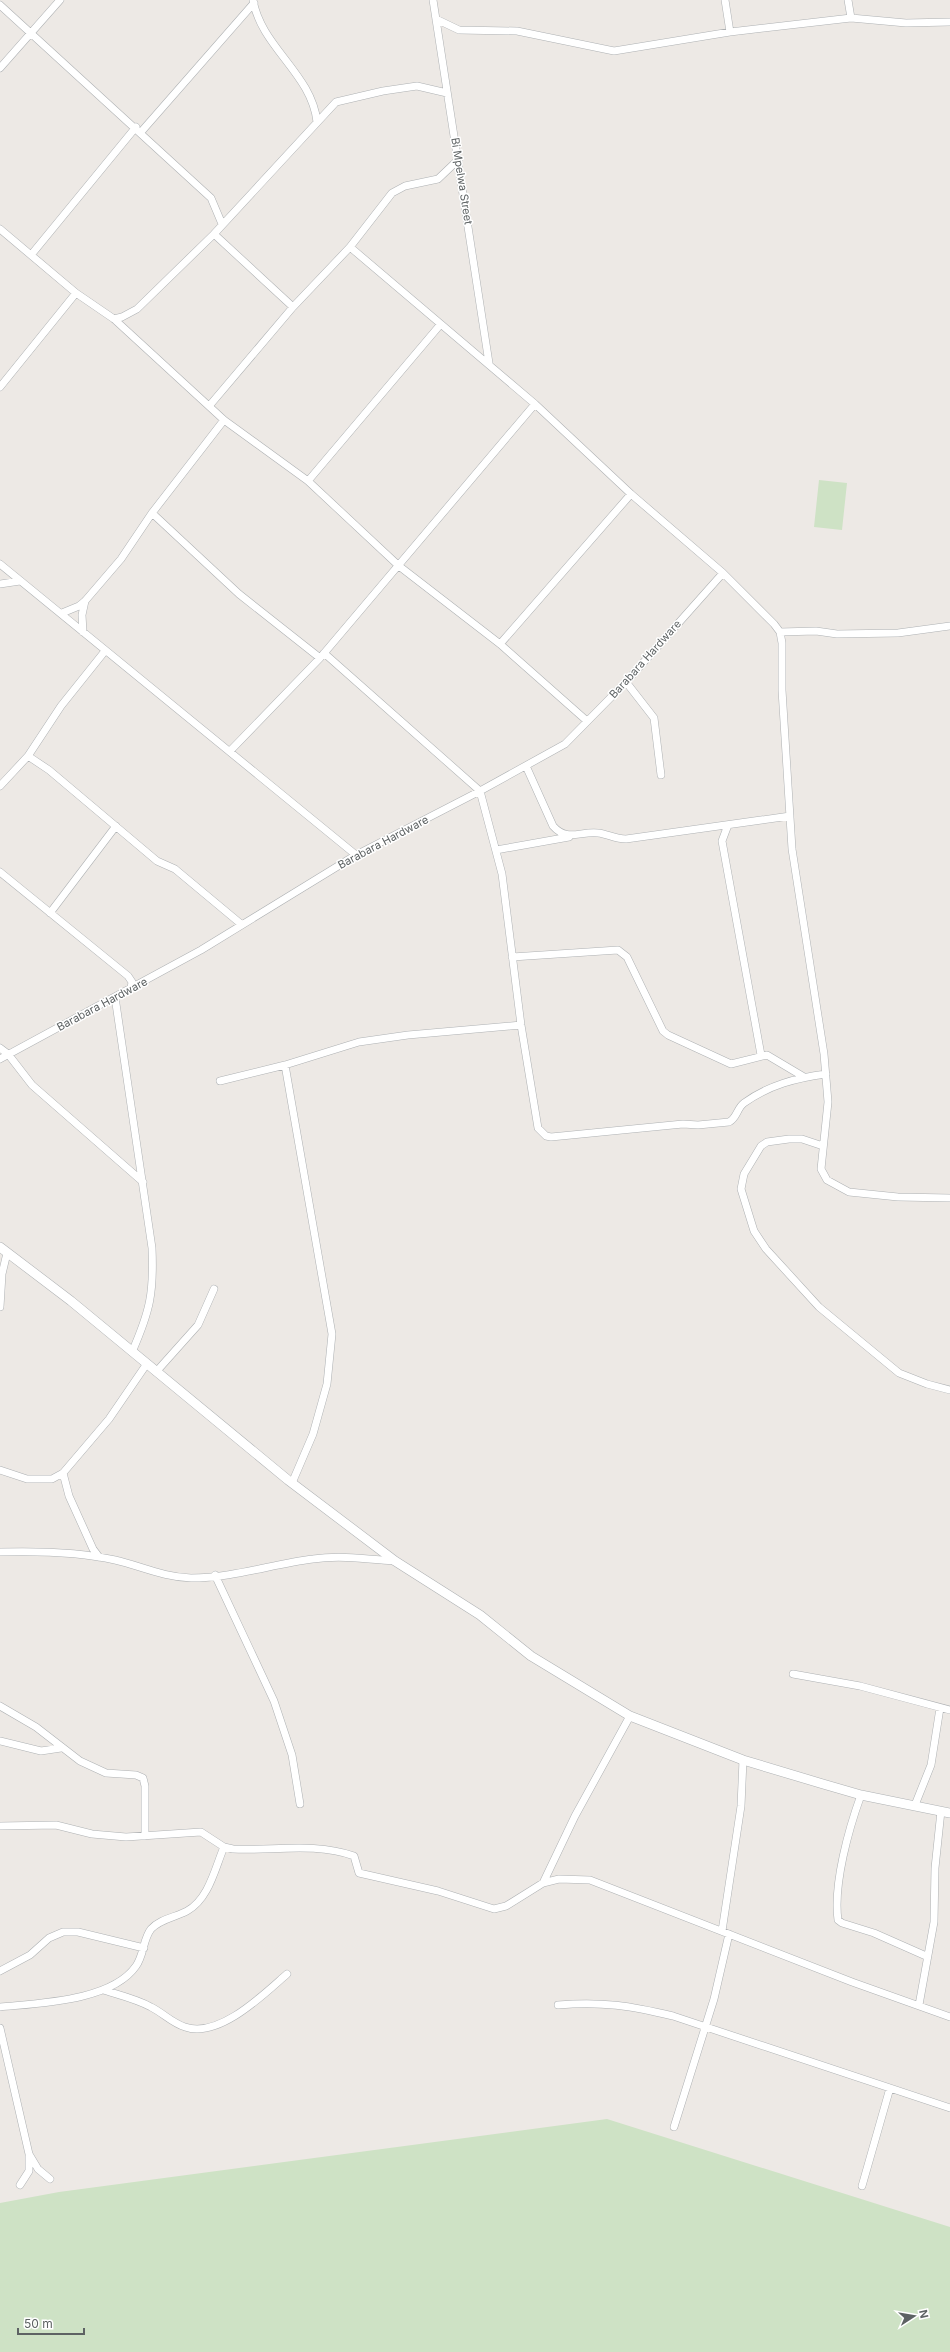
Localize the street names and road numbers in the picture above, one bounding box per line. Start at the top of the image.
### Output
street label: Bi Mpelwa Street [448,136,476,226]
street label: Barabara Hardware [606,617,684,701]
street label: Barabara Hardware [335,812,431,872]
street label: Barabara Hardware [54,974,150,1034]

